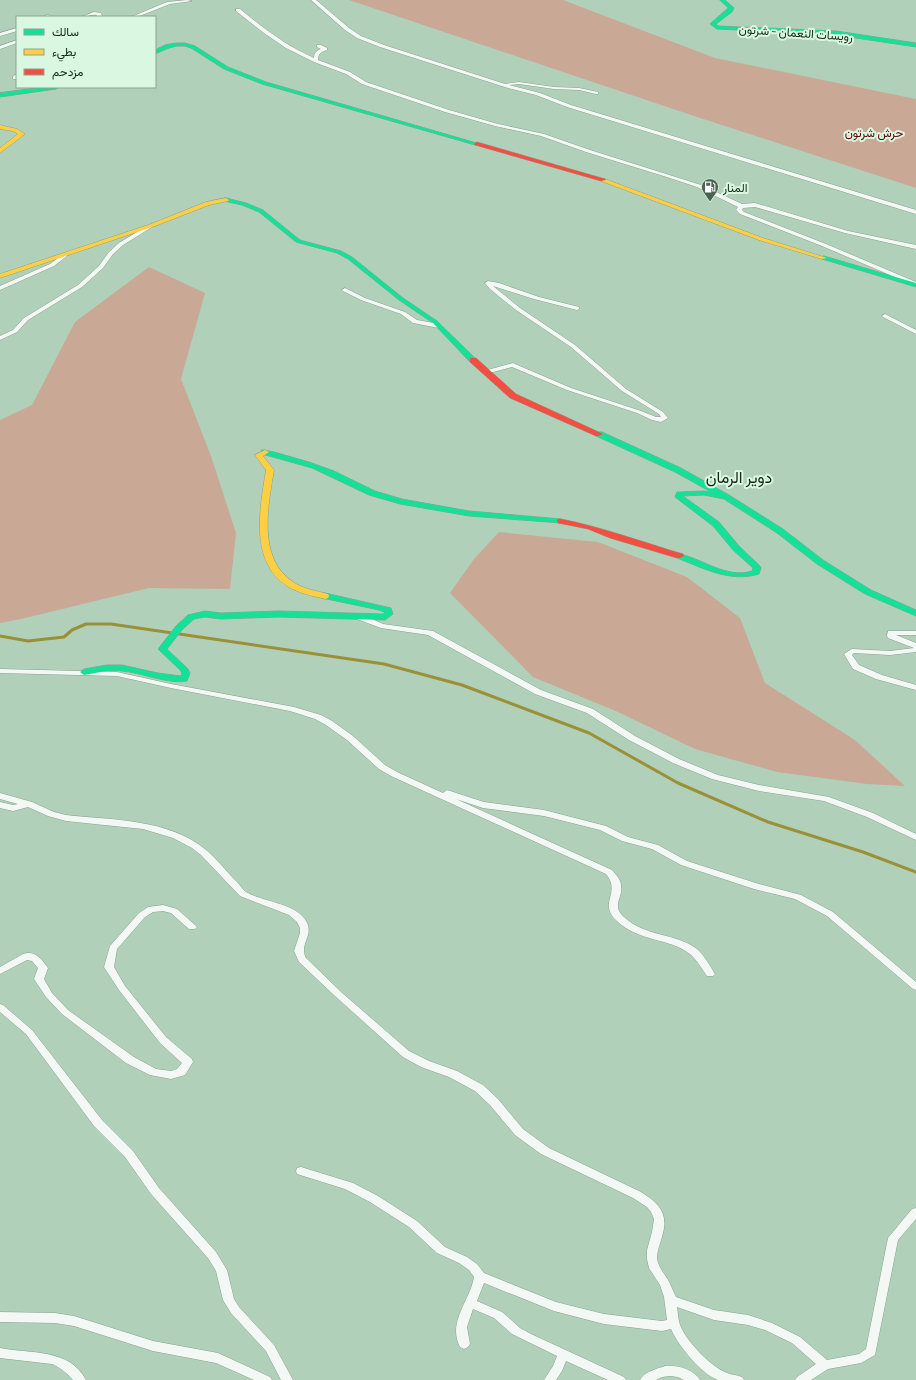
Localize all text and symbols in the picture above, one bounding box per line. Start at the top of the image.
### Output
legend [16,16,156,88]
street label: رويسات النعمان - شرتون [738,21,854,45]
text: سالك [52,24,79,38]
text: بطيء [52,44,76,62]
text: مزدحم [52,64,83,80]
park label: حرش شرتون [845,125,903,141]
fuel station icon: المنار [700,177,720,202]
place label: المنار [722,180,747,196]
district label: دوير الرمان [706,467,772,488]

